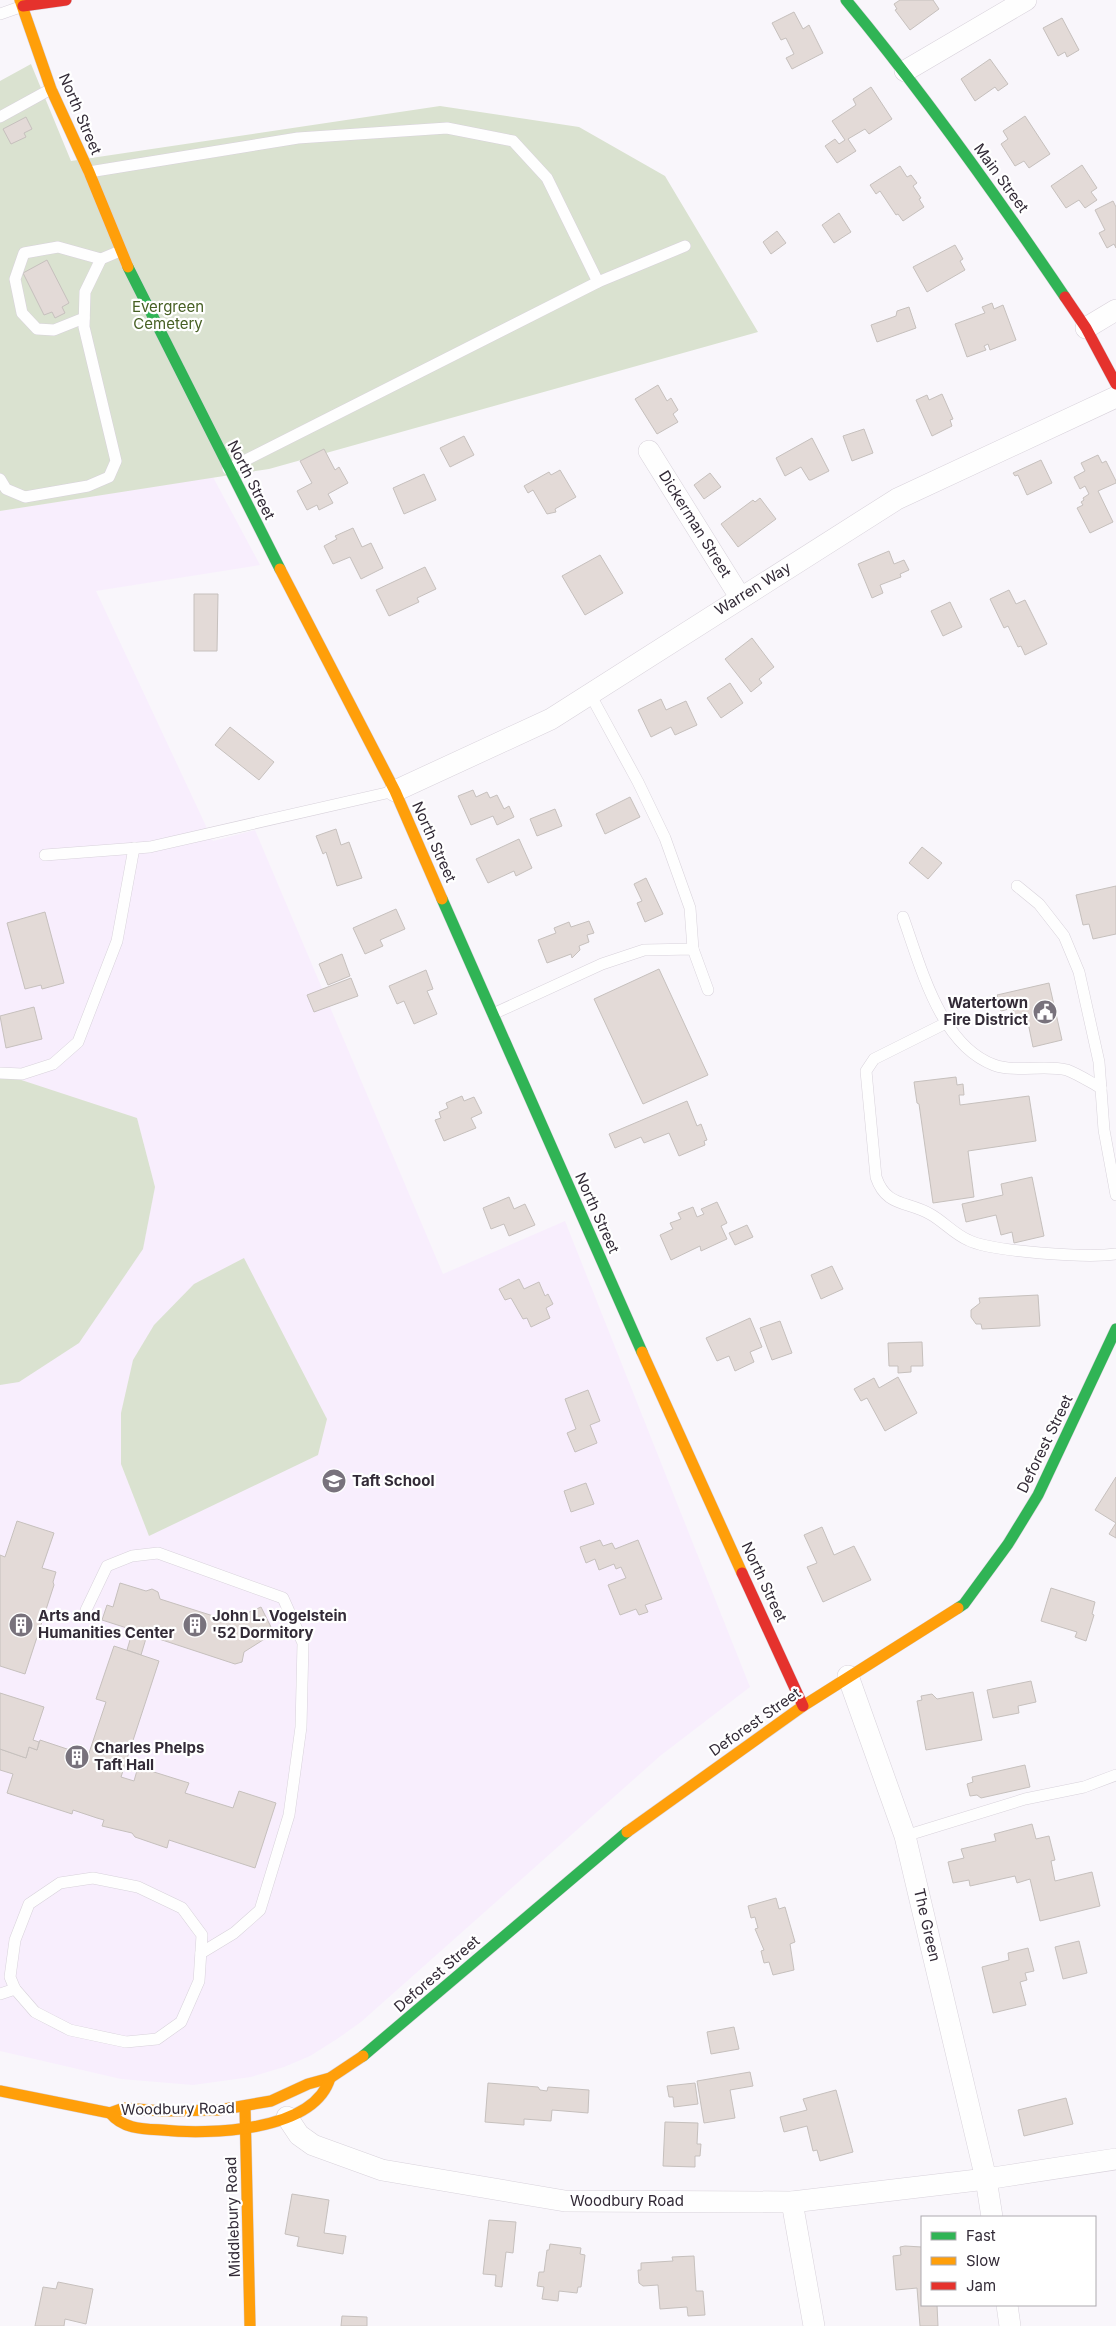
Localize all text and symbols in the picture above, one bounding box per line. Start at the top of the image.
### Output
street label: North Street [55,70,106,157]
street label: Main Street [970,139,1033,216]
park label: Evergreen Cemetery [132,297,204,333]
street label: North Street [223,437,280,523]
street label: Dickerman Street [655,467,736,581]
street label: Warren Way [711,557,795,619]
street label: North Street [408,798,461,885]
place label: Watertown Fire District [944,993,1028,1029]
public building icon: Watertown Fire District [1032,999,1058,1025]
street label: North Street [571,1169,624,1256]
street label: Deforest Street [1013,1391,1077,1496]
school or university icon: Taft School [321,1468,347,1494]
place label: Taft School [352,1471,435,1490]
street label: North Street [738,1539,791,1625]
place label: Arts and Humanities Center [38,1606,175,1642]
place label: John L. Vogelstein '52 Dormitory [212,1606,347,1642]
building icon: Arts and Humanities Center [8,1612,34,1638]
building icon: John L. Vogelstein '52 Dormitory [182,1612,208,1638]
street label: Deforest Street [705,1683,804,1760]
place label: Charles Phelps Taft Hall [94,1738,204,1774]
building icon: Charles Phelps Taft Hall [64,1744,90,1770]
street label: The Green [910,1886,945,1963]
street label: Deforest Street [390,1931,483,2016]
street label: Woodbury Road [121,2098,235,2119]
street label: Middlebury Road [221,2156,244,2278]
street label: Woodbury Road [570,2191,684,2210]
legend [921,2216,1096,2306]
text: Fast [966,2226,996,2245]
text: Slow [966,2251,1000,2270]
text: Jam [966,2276,996,2295]

